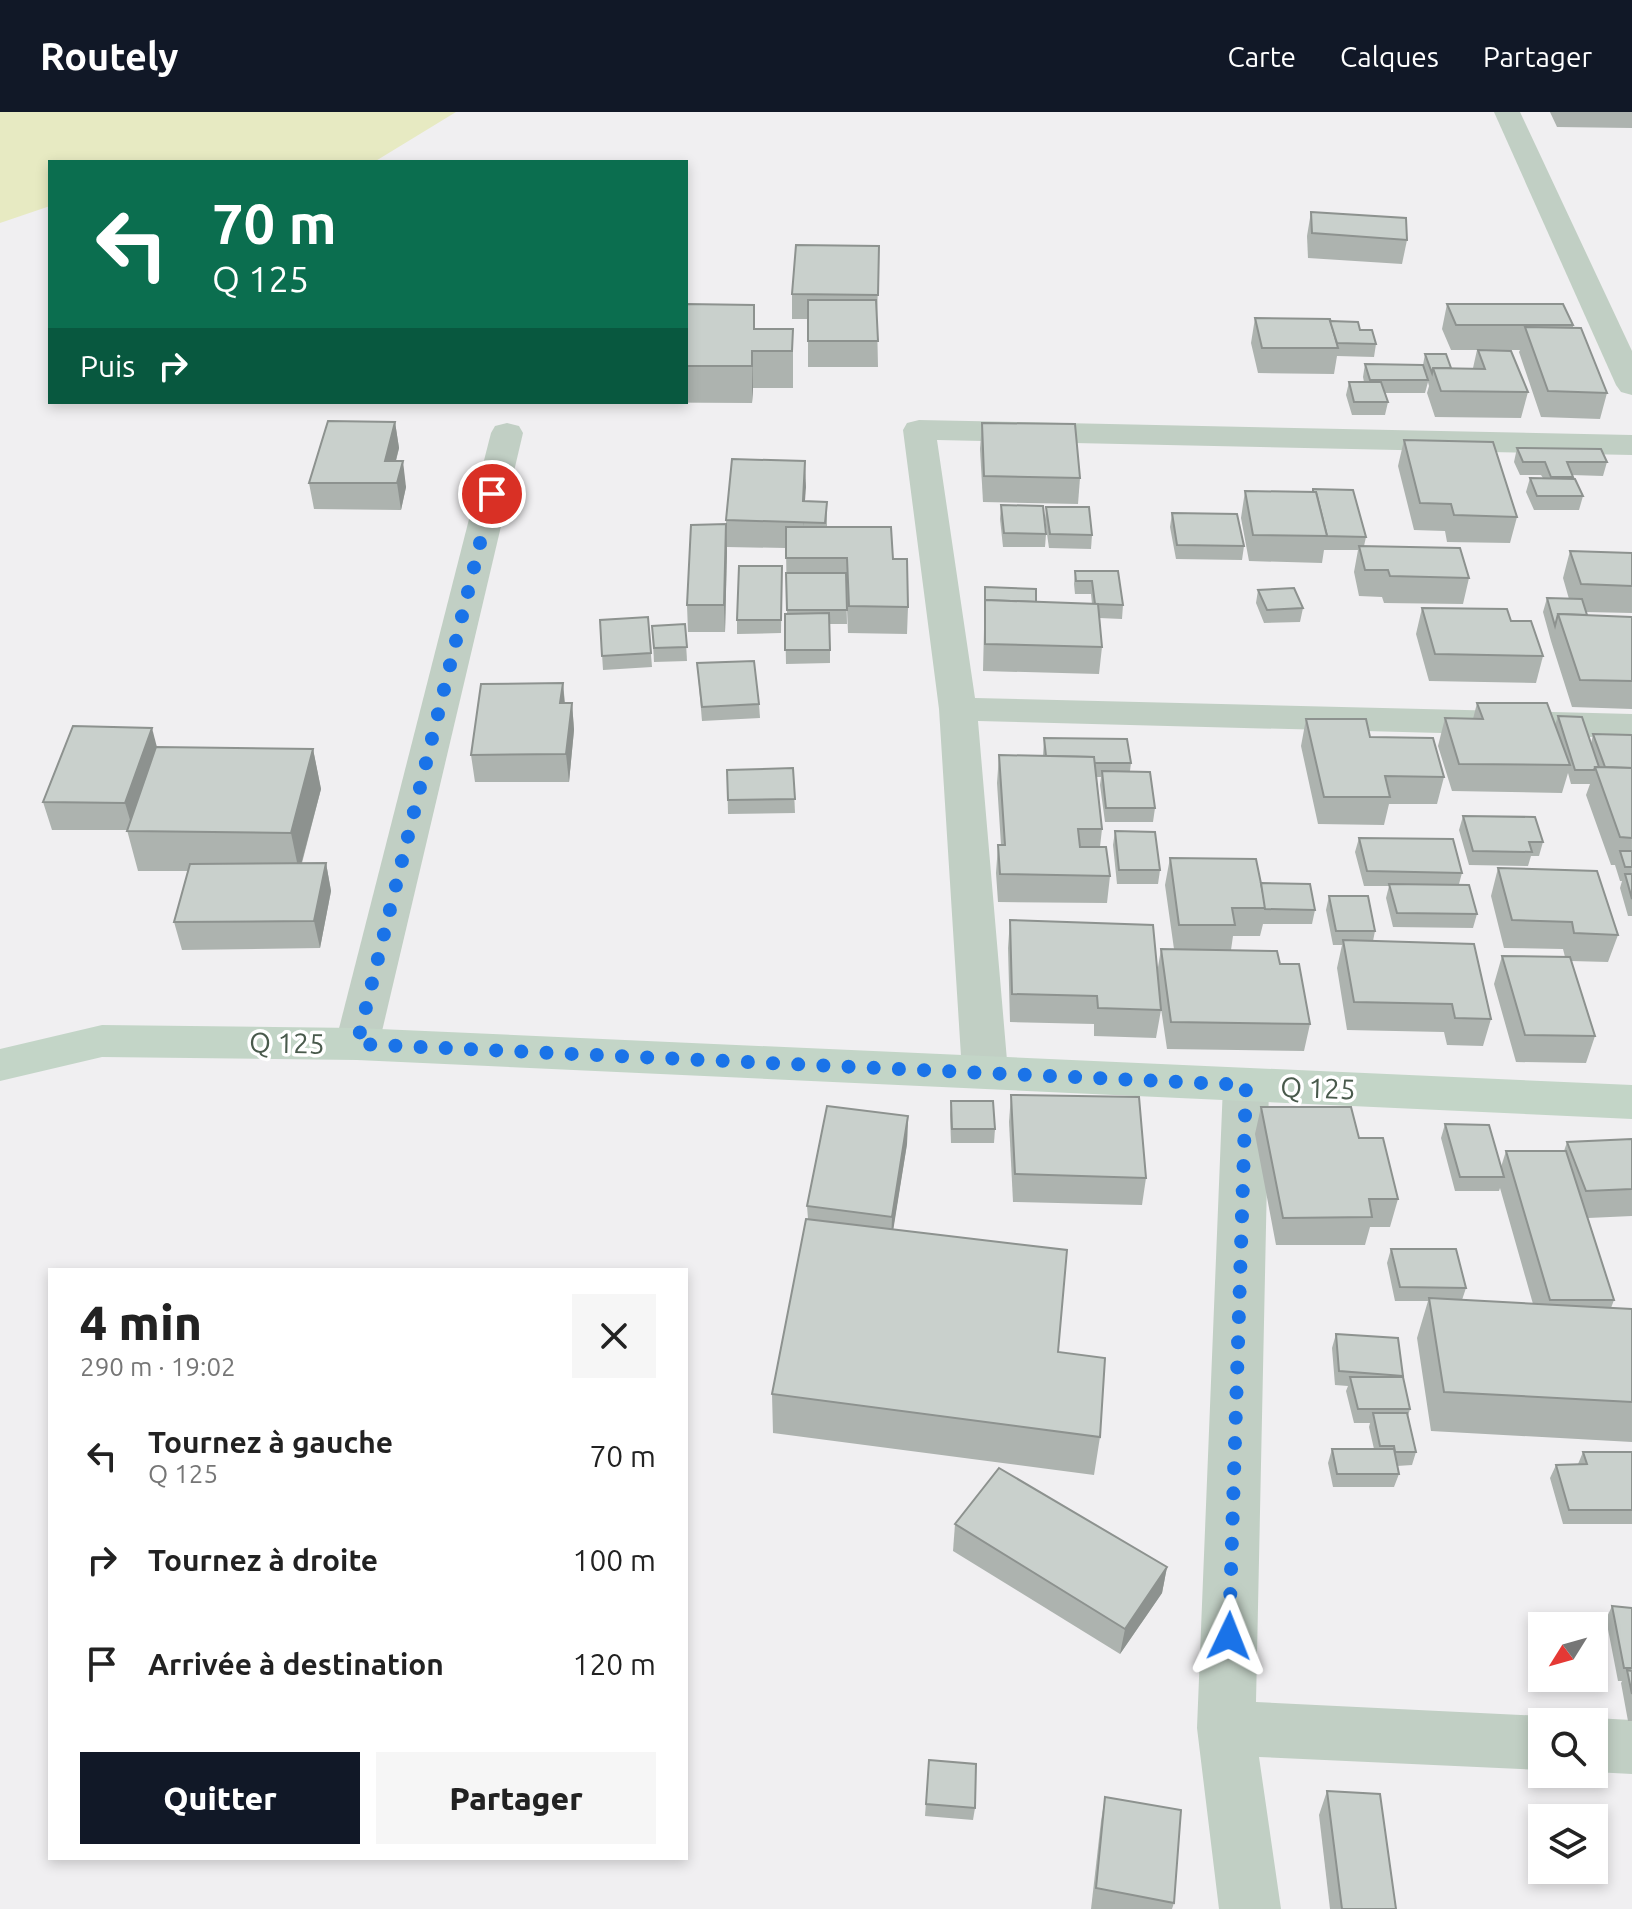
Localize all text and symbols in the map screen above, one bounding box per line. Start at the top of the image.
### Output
text: Routely [40,35,178,77]
text: Carte [1227,41,1296,72]
text: Calques [1340,41,1439,72]
text: Partager [1483,41,1592,72]
icon: left [80,192,184,296]
text: 70 m [212,192,337,255]
text: Q 125 [212,258,309,299]
icon: right [151,344,195,388]
text: Puis [80,349,135,383]
pin [458,460,526,528]
icon: arrive [470,472,514,516]
street label: Q 125 [249,1026,325,1059]
street label: Q 125 [1280,1071,1356,1104]
button: close [572,1294,656,1378]
text: 4 min [80,1295,202,1349]
text: 290 m · 19:02 [80,1352,236,1381]
text: Tournez à gauche [148,1425,393,1459]
icon: left [80,1434,124,1478]
text: 70 m [589,1439,656,1473]
text: Q 125 [148,1459,218,1488]
icon: right [80,1538,124,1582]
text: Tournez à droite [148,1543,378,1577]
text: 100 m [572,1543,656,1577]
position arrow [1187,1594,1271,1678]
north arrow [1528,1612,1608,1692]
map controls [1528,1612,1608,1884]
icon: arrive [80,1642,124,1686]
text: Arrivée à destination [148,1647,444,1681]
text: 120 m [572,1647,656,1681]
button: search [1528,1708,1608,1788]
button: Quitter [80,1752,360,1844]
button: Partager [376,1752,656,1844]
button: layers [1528,1804,1608,1884]

